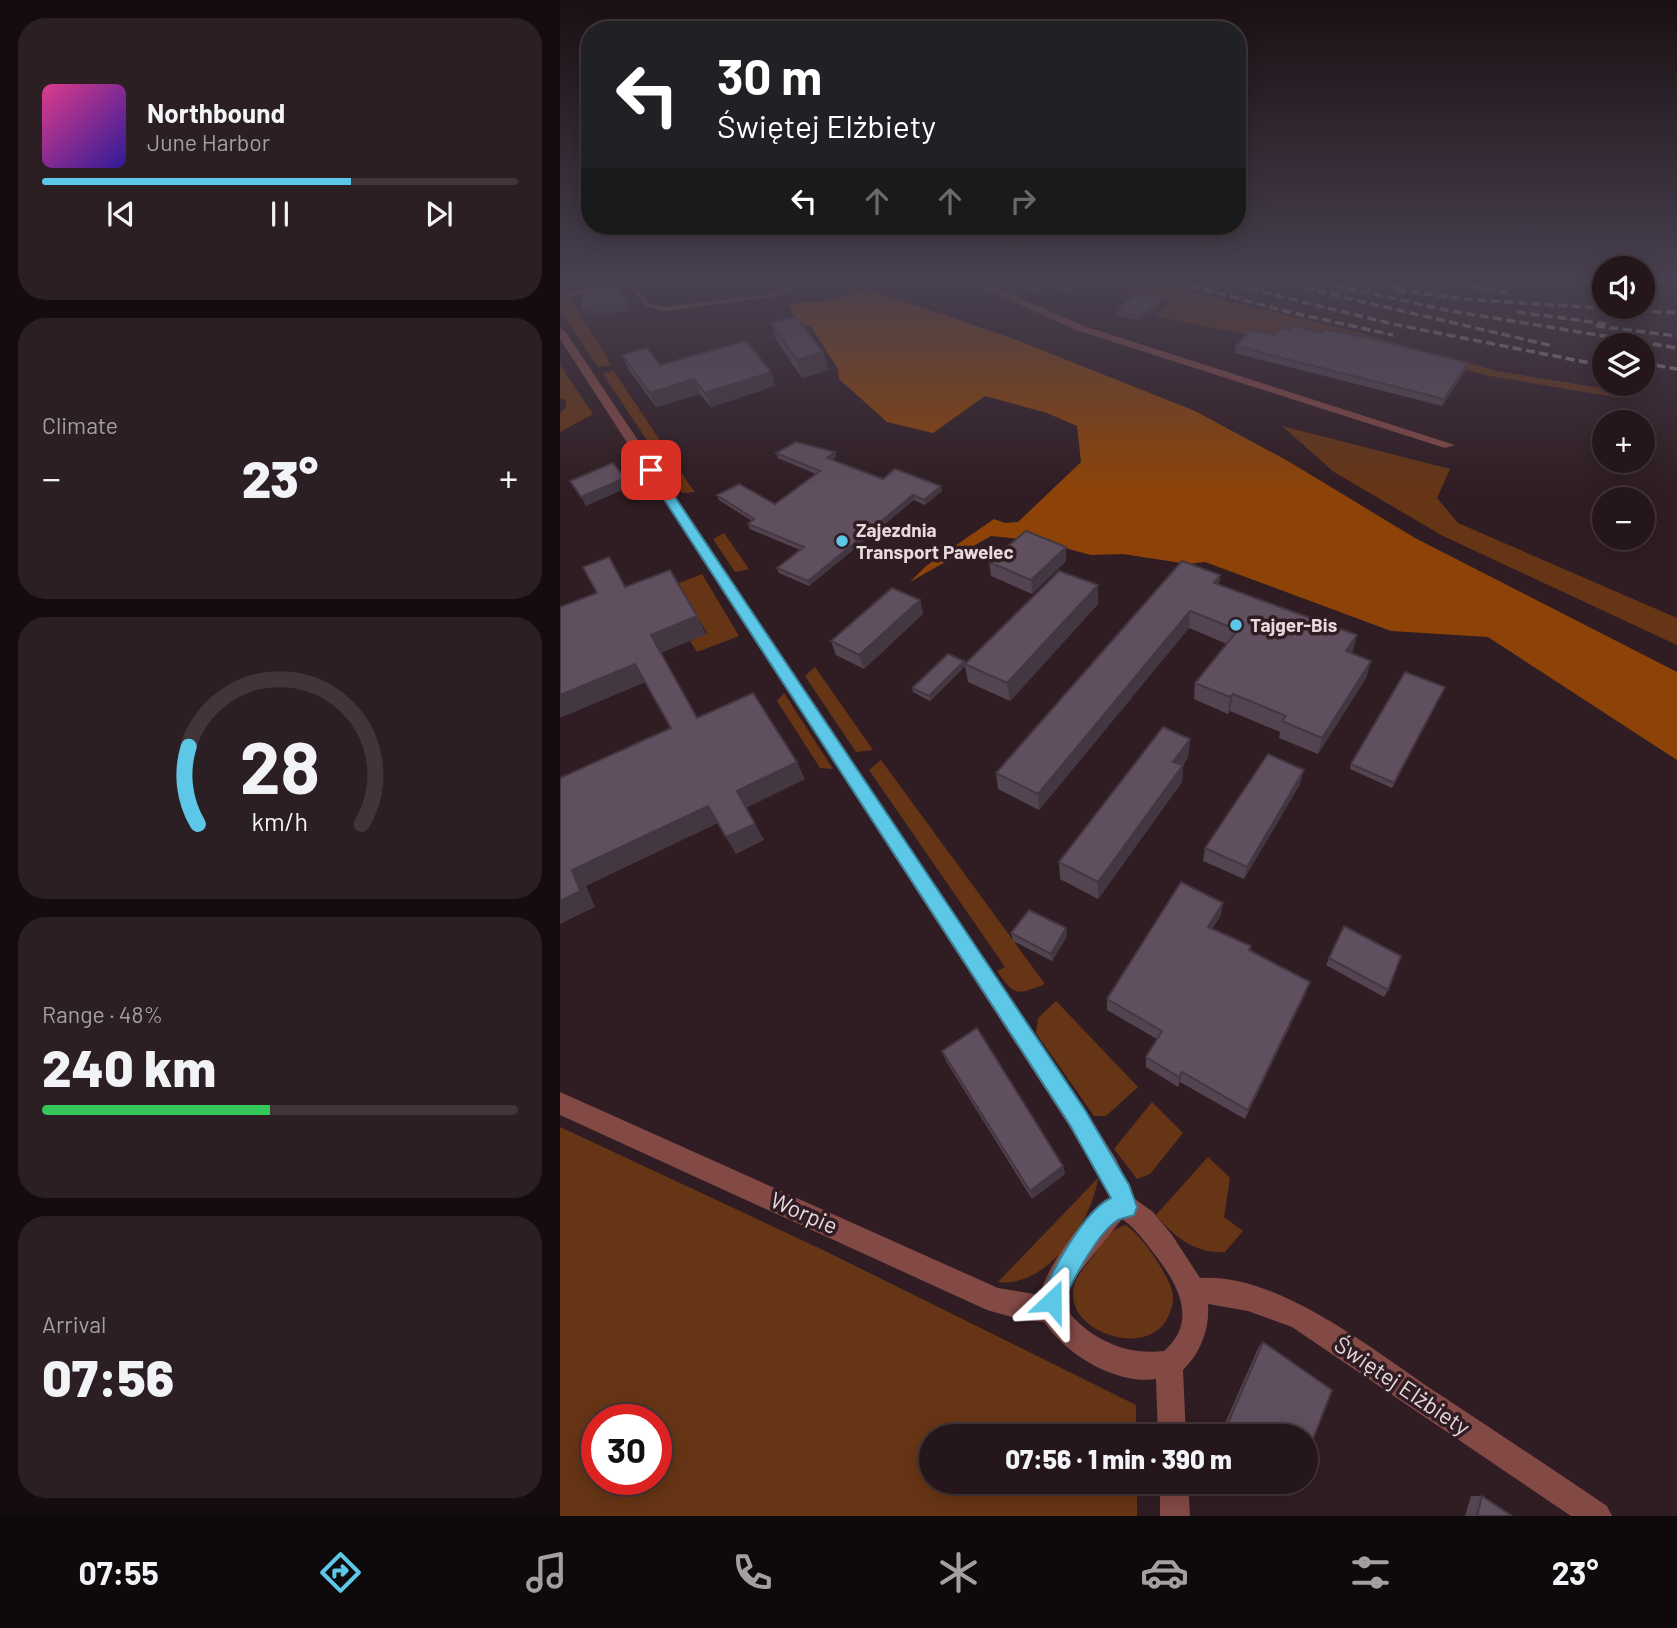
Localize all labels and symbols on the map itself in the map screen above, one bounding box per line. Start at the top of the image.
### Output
pin [621,440,681,500]
place label: Zajezdnia Transport Pawelec [856,518,1014,563]
marker: Zajezdnia Transport Pawelec [834,533,850,549]
place label: Tajger-Bis [1250,613,1337,636]
marker: Tajger-Bis [1228,617,1244,633]
street label: Worpie [766,1185,842,1239]
position arrow [1015,1264,1089,1338]
street label: Świętej Elżbiety [1329,1330,1476,1441]
speed limit sign: 30 [581,1404,672,1495]

